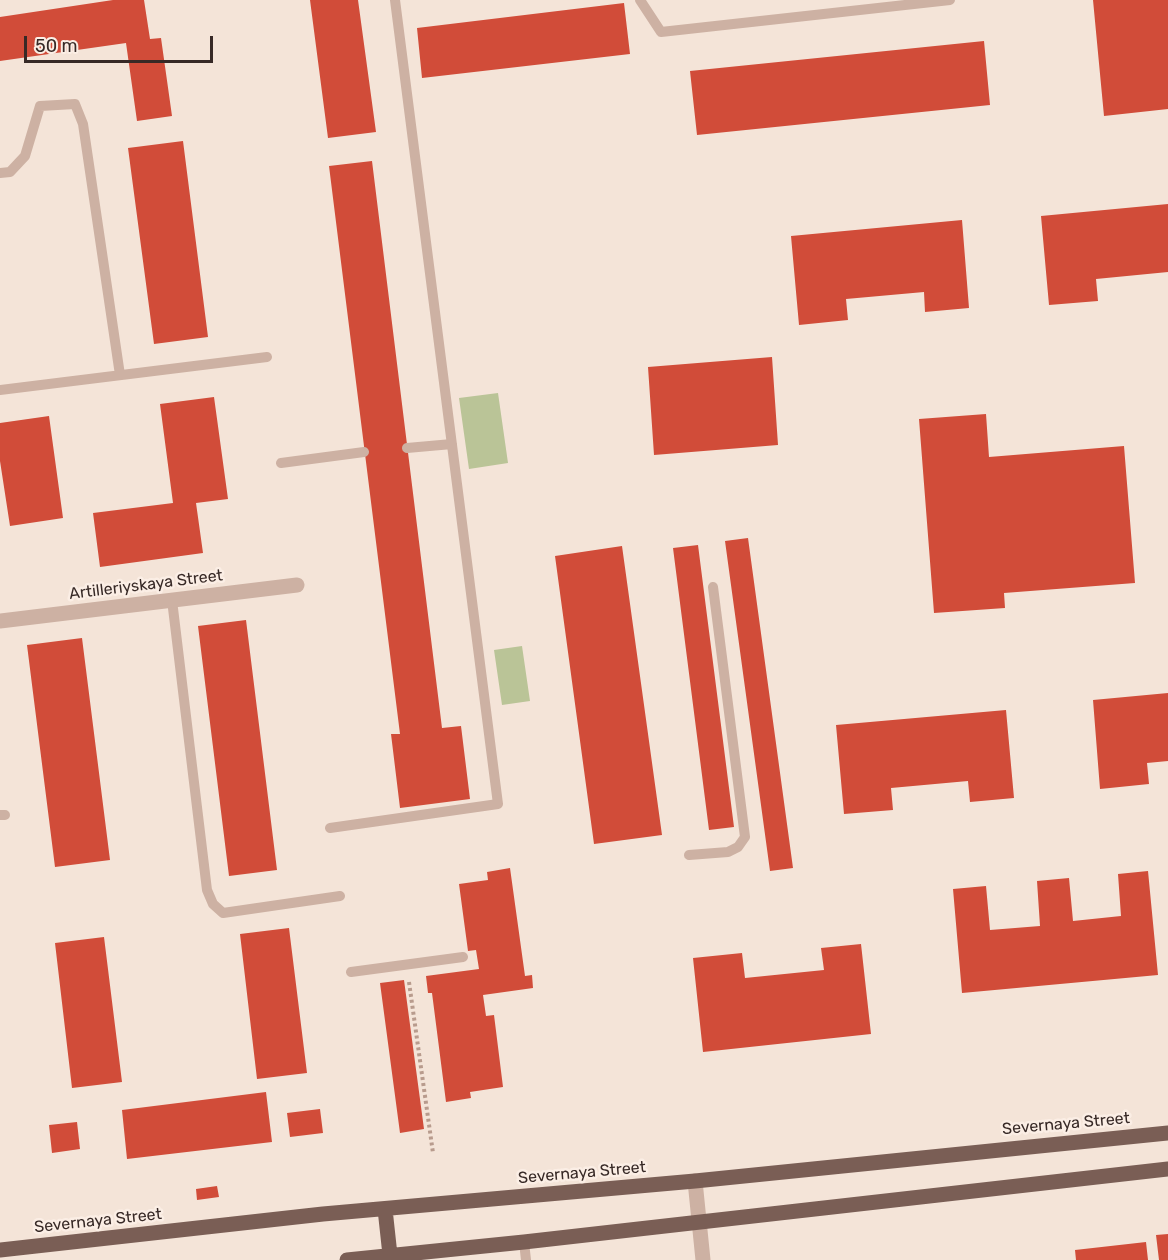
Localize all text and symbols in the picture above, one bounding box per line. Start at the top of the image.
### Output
scale bar [27,24,216,62]
text: 50 m [35,35,78,57]
street label: Artilleriyskaya Street [68,566,224,604]
street label: Severnaya Street [1001,1109,1131,1139]
street label: Severnaya Street [517,1158,647,1188]
street label: Severnaya Street [33,1205,163,1237]

